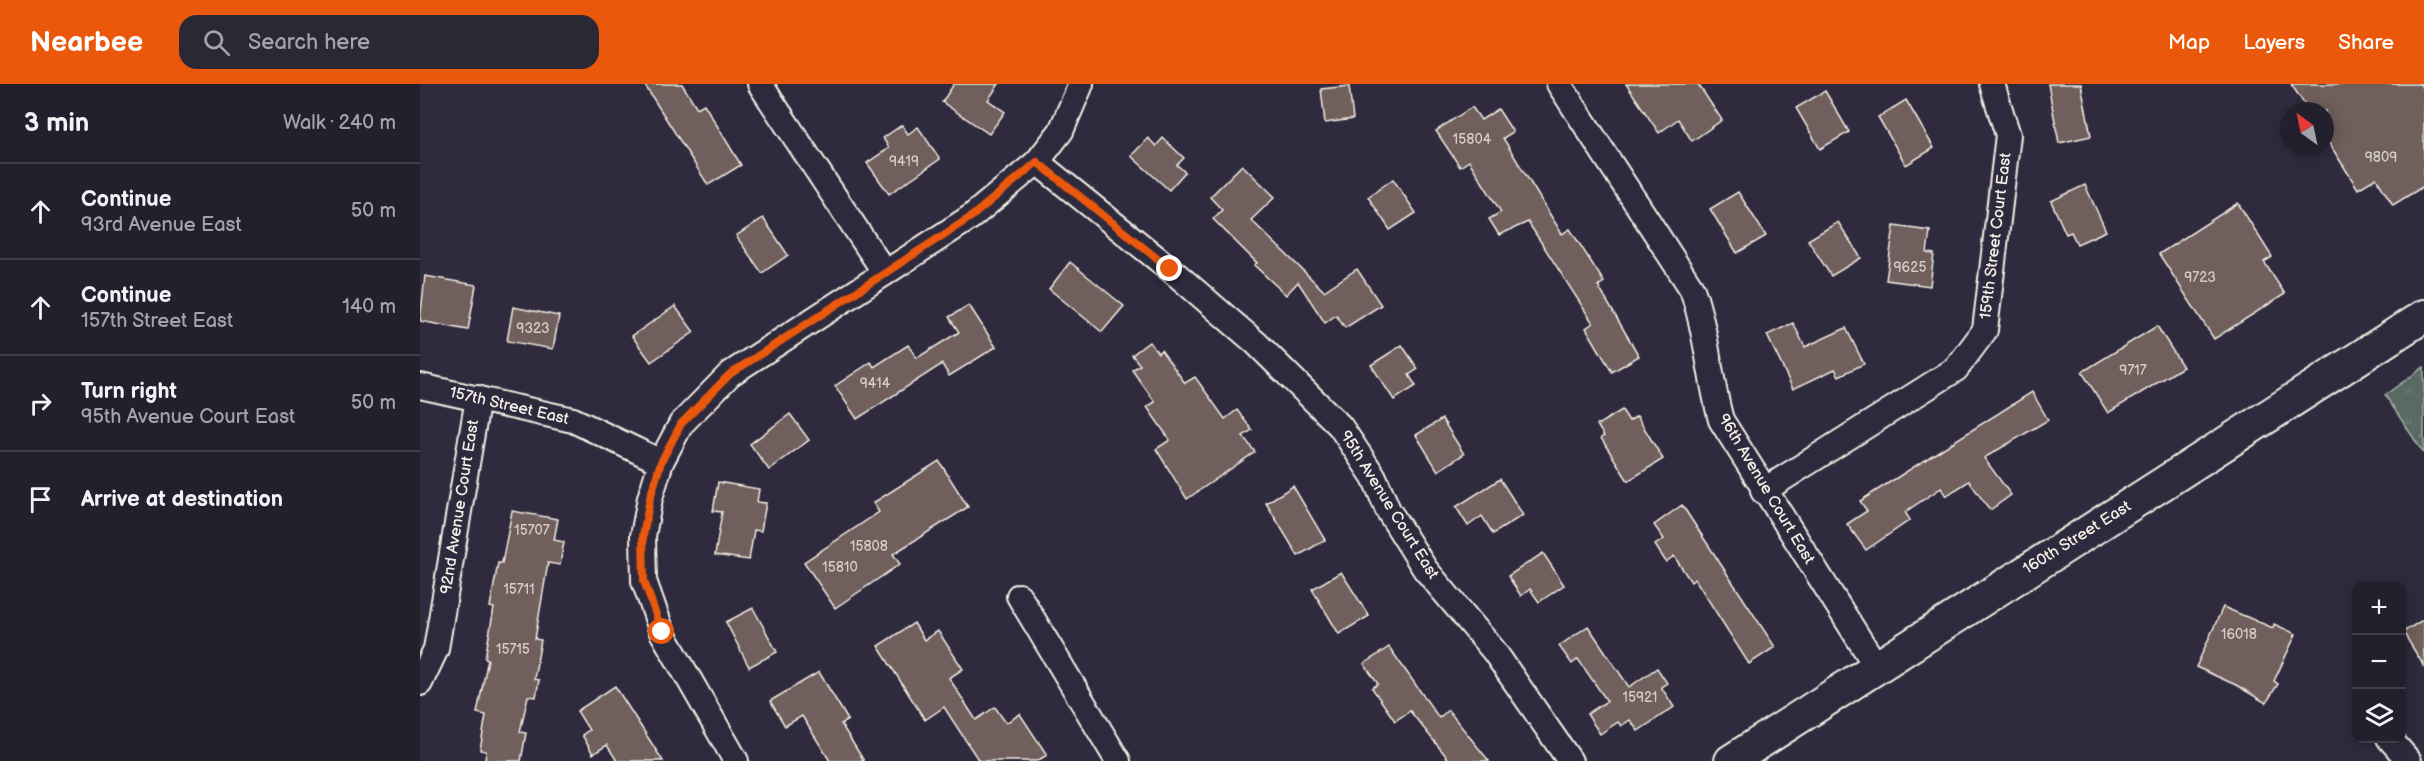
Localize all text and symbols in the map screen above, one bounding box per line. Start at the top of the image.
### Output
search box [179,15,599,69]
text: Nearbee [30,26,143,59]
icon: search [200,26,233,59]
text: Search here [248,29,370,56]
text: Map [2168,30,2210,55]
text: Layers [2243,30,2305,55]
text: Share [2338,30,2394,55]
north arrow [2280,102,2334,156]
text: 3 min [24,108,89,139]
text: Walk · 240 m [283,111,396,135]
house number: 15804 [1453,131,1492,148]
house number: 9809 [2365,149,2397,166]
street label: 159th Street Court East [1976,152,2016,320]
house number: 9419 [889,153,919,170]
text: Continue [81,186,171,213]
icon: ahead [24,195,57,228]
text: 50 m [351,199,396,223]
text: 93rd Avenue East [81,213,242,237]
route end [1156,255,1182,281]
house number: 9625 [1894,259,1926,276]
house number: 9723 [2184,269,2216,286]
text: Continue [81,282,171,309]
icon: ahead [24,291,57,324]
text: 140 m [342,295,396,319]
text: 157th Street East [81,309,233,333]
house number: 9323 [516,320,550,337]
house number: 9717 [2119,362,2147,379]
house number: 9414 [860,375,891,392]
text: Turn right [81,378,177,405]
street label: 157th Street East [448,383,570,429]
icon: right [24,387,57,420]
text: 50 m [351,391,396,415]
text: 95th Avenue Court East [81,405,295,429]
street label: 96th Avenue Court East [1714,410,1818,568]
street label: 92nd Avenue Court East [437,418,483,595]
street label: 95th Avenue Court East [1336,427,1442,583]
icon: arrive [24,483,57,516]
text: Arrive at destination [81,486,283,513]
street label: 160th Street East [2019,497,2135,579]
house number: 15707 [514,522,550,539]
house number: 15808 [850,538,888,555]
house number: 15810 [822,559,858,576]
house number: 15711 [503,581,535,598]
map controls [2352,581,2406,743]
button: + [2352,581,2406,635]
route start [648,618,674,644]
house number: 16018 [2221,626,2257,643]
button: − [2352,635,2406,689]
house number: 15715 [496,641,530,658]
house number: 15921 [1623,689,1658,706]
button: layers [2352,689,2406,743]

